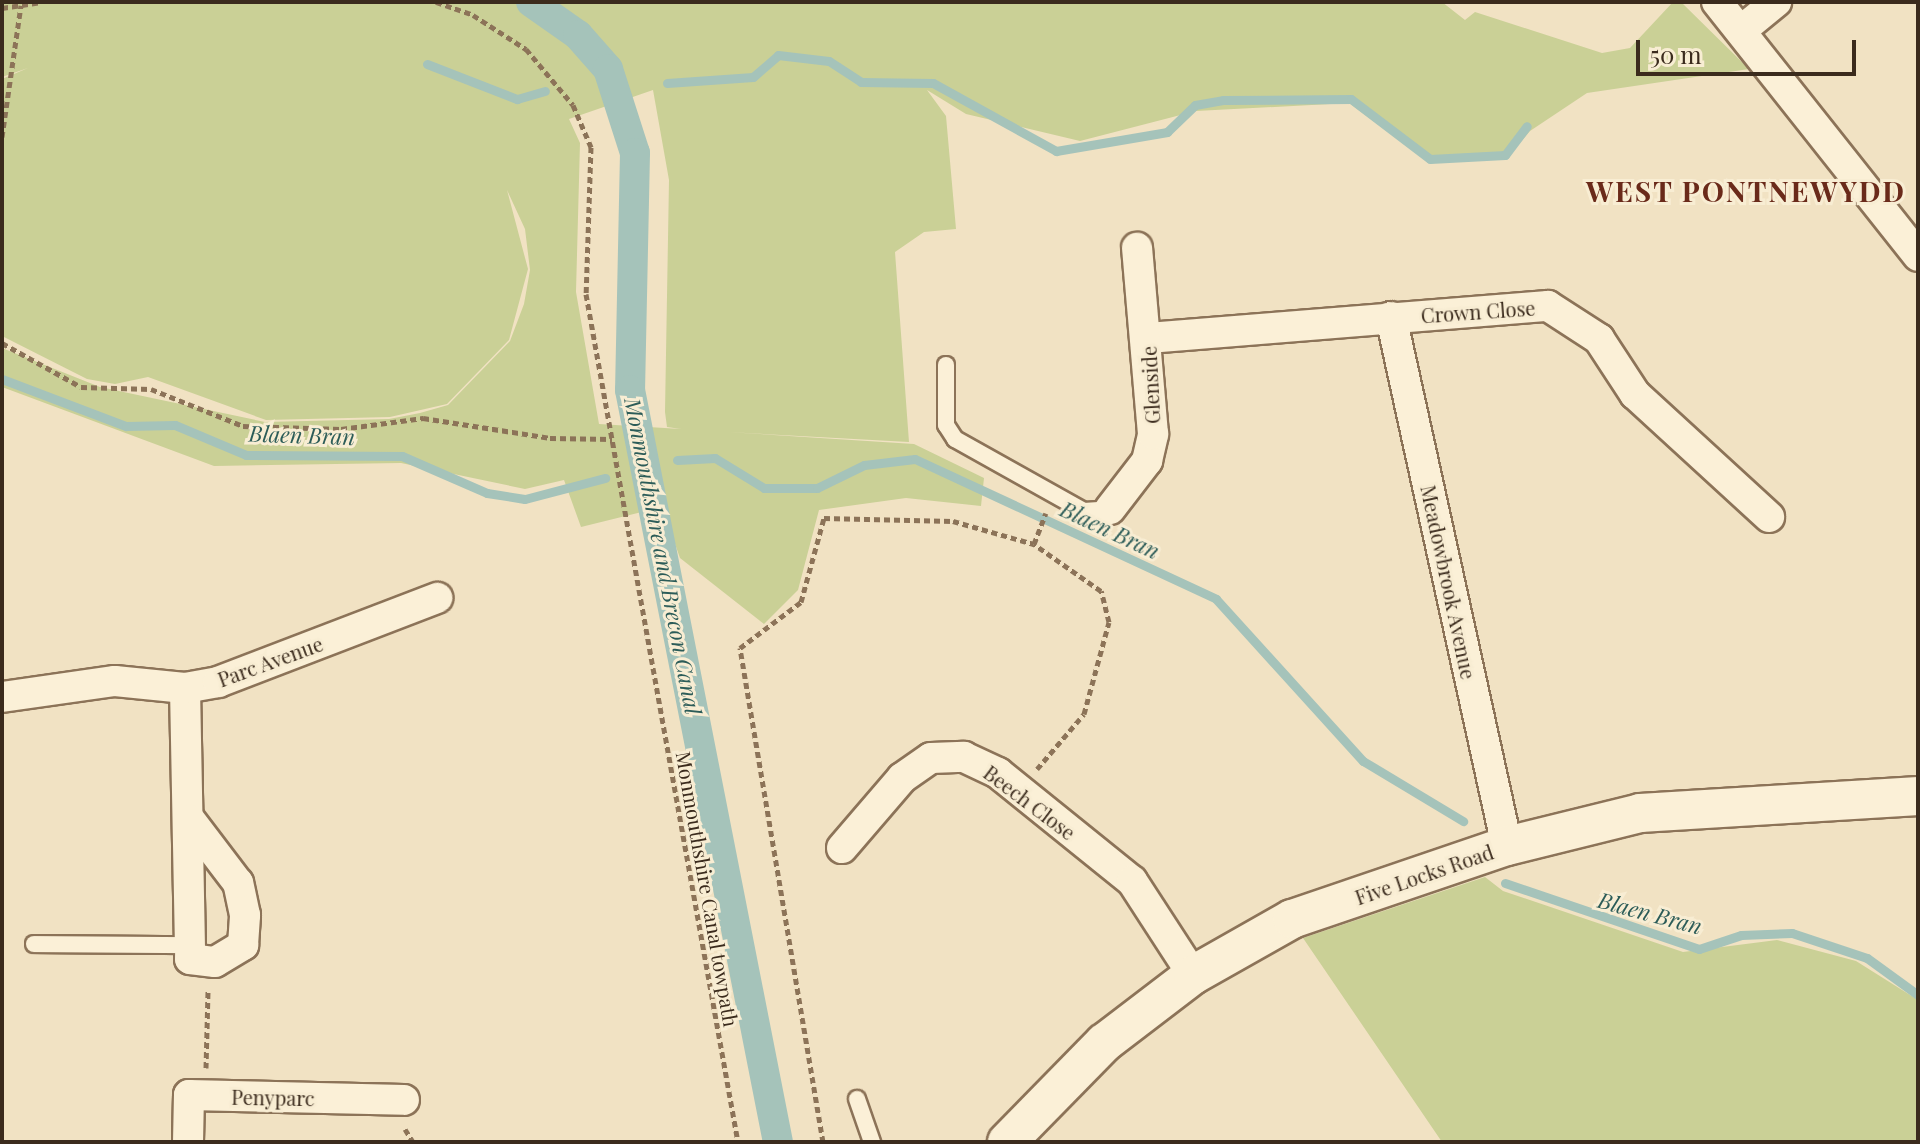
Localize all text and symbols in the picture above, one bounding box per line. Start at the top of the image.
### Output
scale bar [1640,24,1860,74]
text: 50 m [1650,38,1702,70]
district label: WEST PONTNEWYDD [1586,174,1906,208]
street label: Crown Close [1420,295,1536,327]
street label: Glenside [1136,345,1164,425]
water label: Monmouthshire and Brecon Canal [619,395,707,717]
water label: Blaen Bran [248,420,356,450]
street label: Meadowbrook Avenue [1417,482,1481,682]
water label: Blaen Bran [1056,496,1164,564]
street label: Parc Avenue [214,631,326,691]
street label: Monmouthshire Canal towpath [672,749,744,1029]
street label: Beech Close [979,760,1081,844]
street label: Five Locks Road [1352,839,1496,909]
water label: Blaen Bran [1595,886,1705,940]
street label: Penyparc [231,1084,315,1110]

